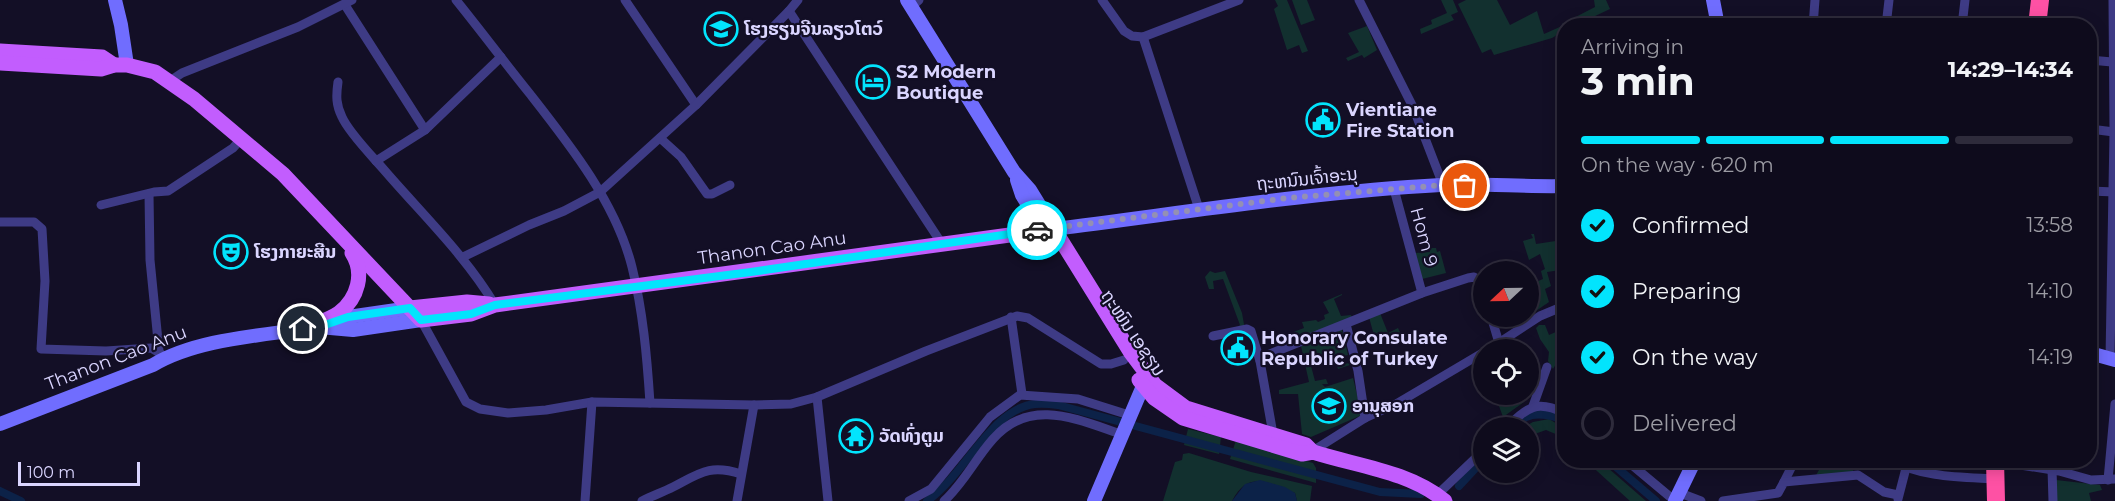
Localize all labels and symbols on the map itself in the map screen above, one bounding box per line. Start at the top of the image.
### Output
school or university icon: ໂຮງຮຽນຈີນລຽວໂຕວ໌ [703,11,739,47]
place label: ໂຮງຮຽນຈີນລຽວໂຕວ໌ [743,18,883,40]
place label: S2 Modern Boutique [896,61,996,104]
hotel icon: S2 Modern Boutique [855,64,891,100]
place label: Vientiane Fire Station [1345,99,1455,142]
public building icon: Vientiane Fire Station [1305,102,1341,138]
pin [1439,160,1490,211]
street label: ຖະຫນົນເຈົ້າອະນຸ [1255,161,1359,195]
courier [1007,200,1067,260]
street label: Hom 9 [1406,205,1442,269]
street label: Thanon Cao Anu [696,227,848,269]
theatre icon: ໂຮງກາຍະສີນ [213,234,249,270]
place label: ໂຮງກາຍະສີນ [253,241,336,263]
north arrow [1473,261,1539,327]
street label: ຖະໜົນ ເອຊຽນ [1096,286,1170,380]
pin [277,303,328,354]
street label: Thanon Cao Anu [42,321,190,395]
place label: Honorary Consulate Republic of Turkey [1261,327,1448,370]
public building icon: Honorary Consulate Republic of Turkey [1220,330,1256,366]
school or university icon: ອານຸສອກ [1311,388,1347,424]
place label: ອານຸສອກ [1352,395,1414,417]
temple icon: ວັດທົ່ງຕູມ [838,418,874,454]
place label: ວັດທົ່ງຕູມ [879,423,944,447]
scale bar [18,459,140,486]

